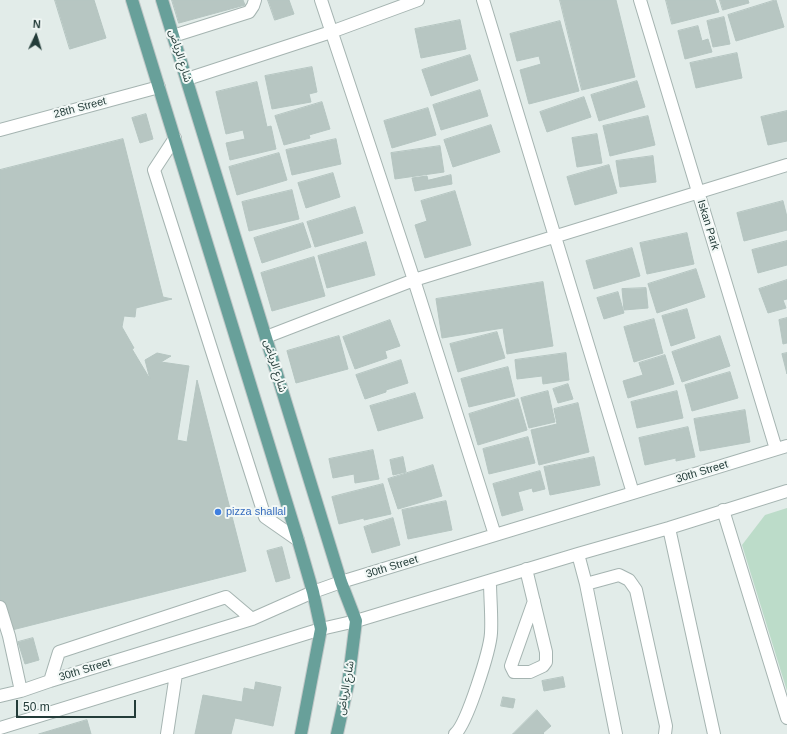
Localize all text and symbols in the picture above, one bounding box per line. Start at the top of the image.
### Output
north arrow [16,16,56,56]
text: N [32,18,41,30]
street label: شارع الرياض [166,28,194,84]
street label: 28th Street [52,95,108,121]
street label: Iskan Park [694,198,722,252]
street label: شارع الرياض [261,338,289,394]
street label: 30th Street [674,458,730,486]
place label: pizza shallal [226,505,286,519]
marker: pizza shallal [213,507,223,517]
street label: 30th Street [364,553,420,581]
street label: 30th Street [57,656,113,684]
street label: شارع الرياض [335,660,357,716]
scale bar [18,692,138,718]
text: 50 m [23,700,50,714]

